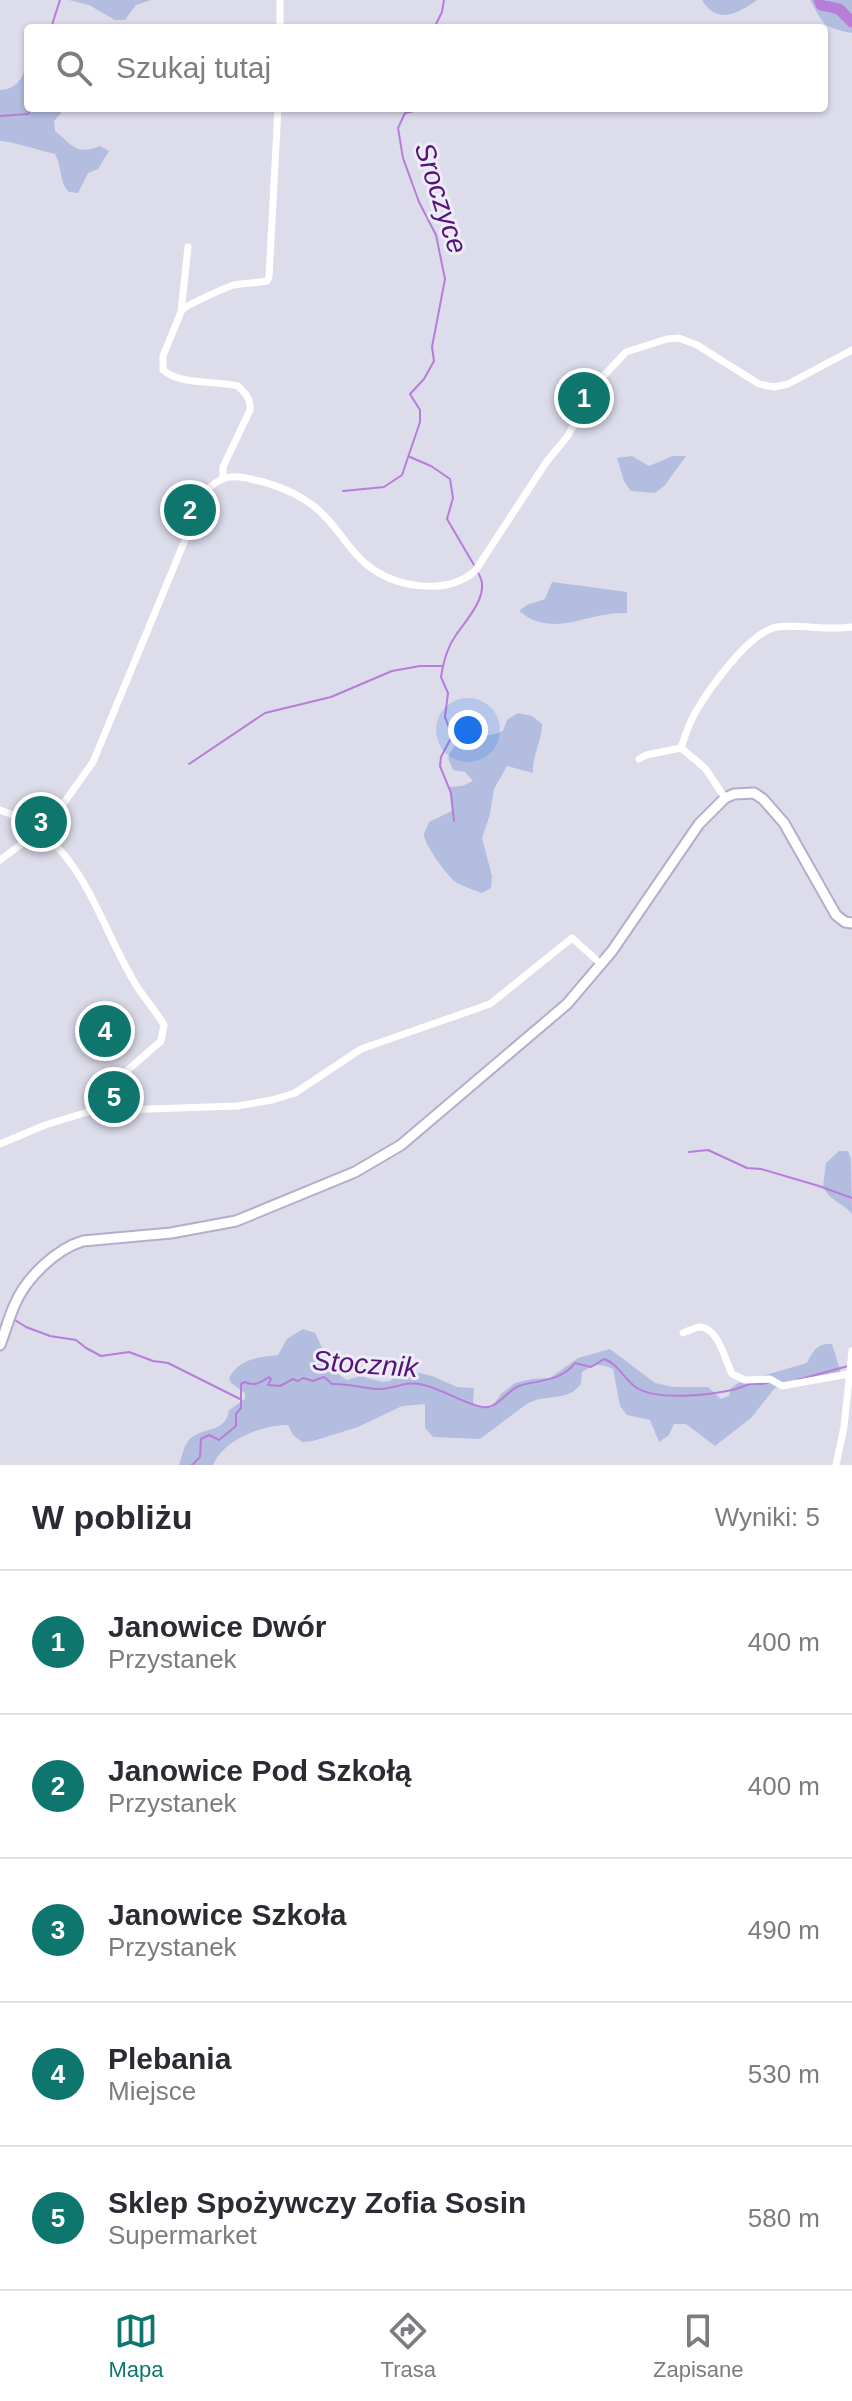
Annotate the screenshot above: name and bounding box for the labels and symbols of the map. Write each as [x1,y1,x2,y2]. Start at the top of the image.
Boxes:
water label: Sroczyce [408,138,474,258]
pin: 1 [558,368,610,428]
pin: 2 [164,480,216,540]
your location [448,710,488,750]
pin: 3 [15,792,67,852]
pin: 4 [79,1001,131,1061]
pin: 5 [88,1067,140,1127]
water label: Stocznik [311,1345,421,1383]

